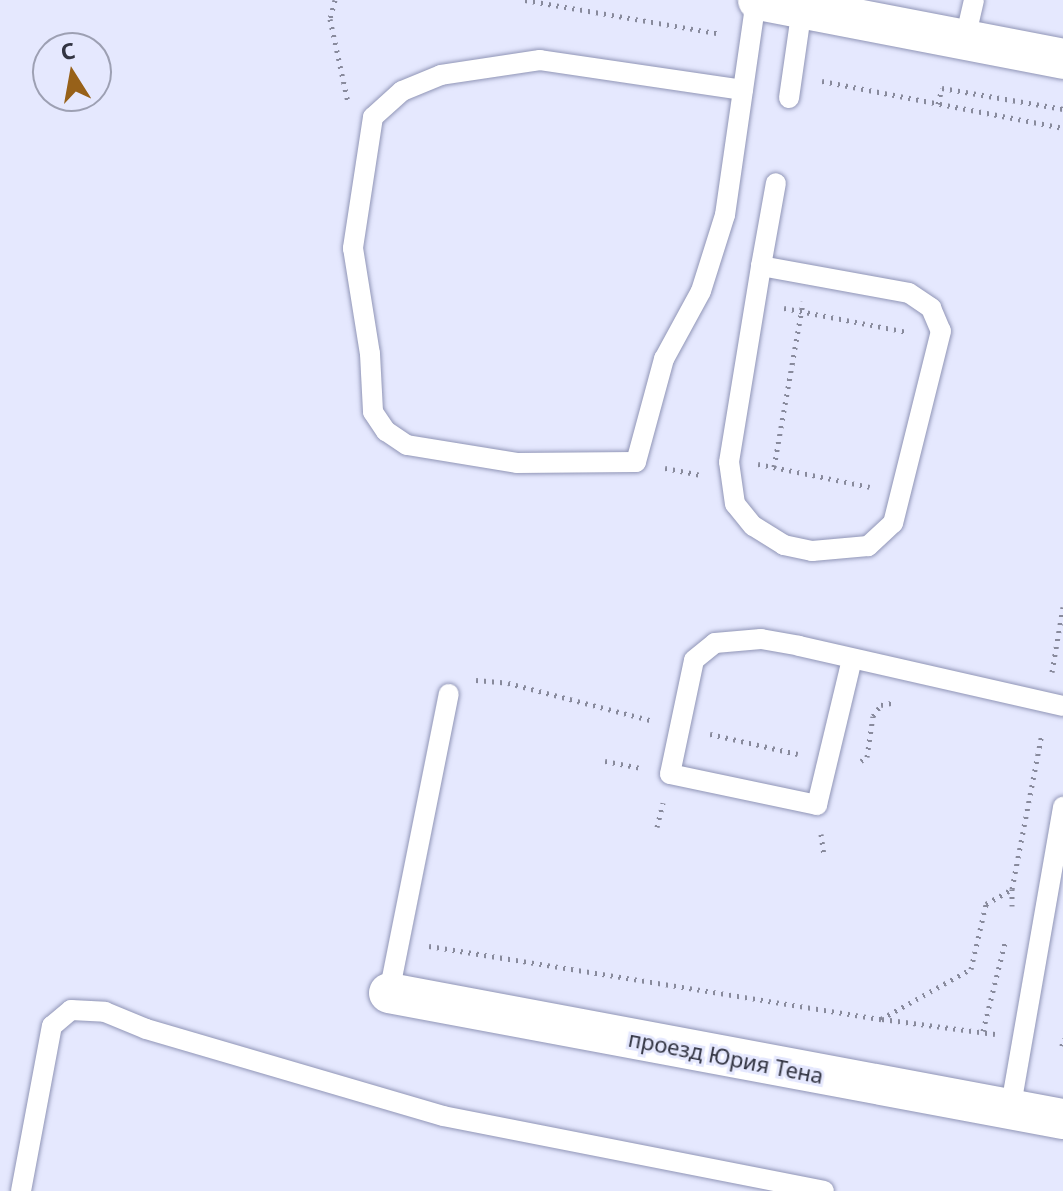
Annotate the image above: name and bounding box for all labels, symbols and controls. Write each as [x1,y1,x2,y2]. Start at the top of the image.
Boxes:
north arrow [32,32,112,112]
text: С [58,34,78,66]
street label: проезд Юрия Тена [626,1025,826,1089]

